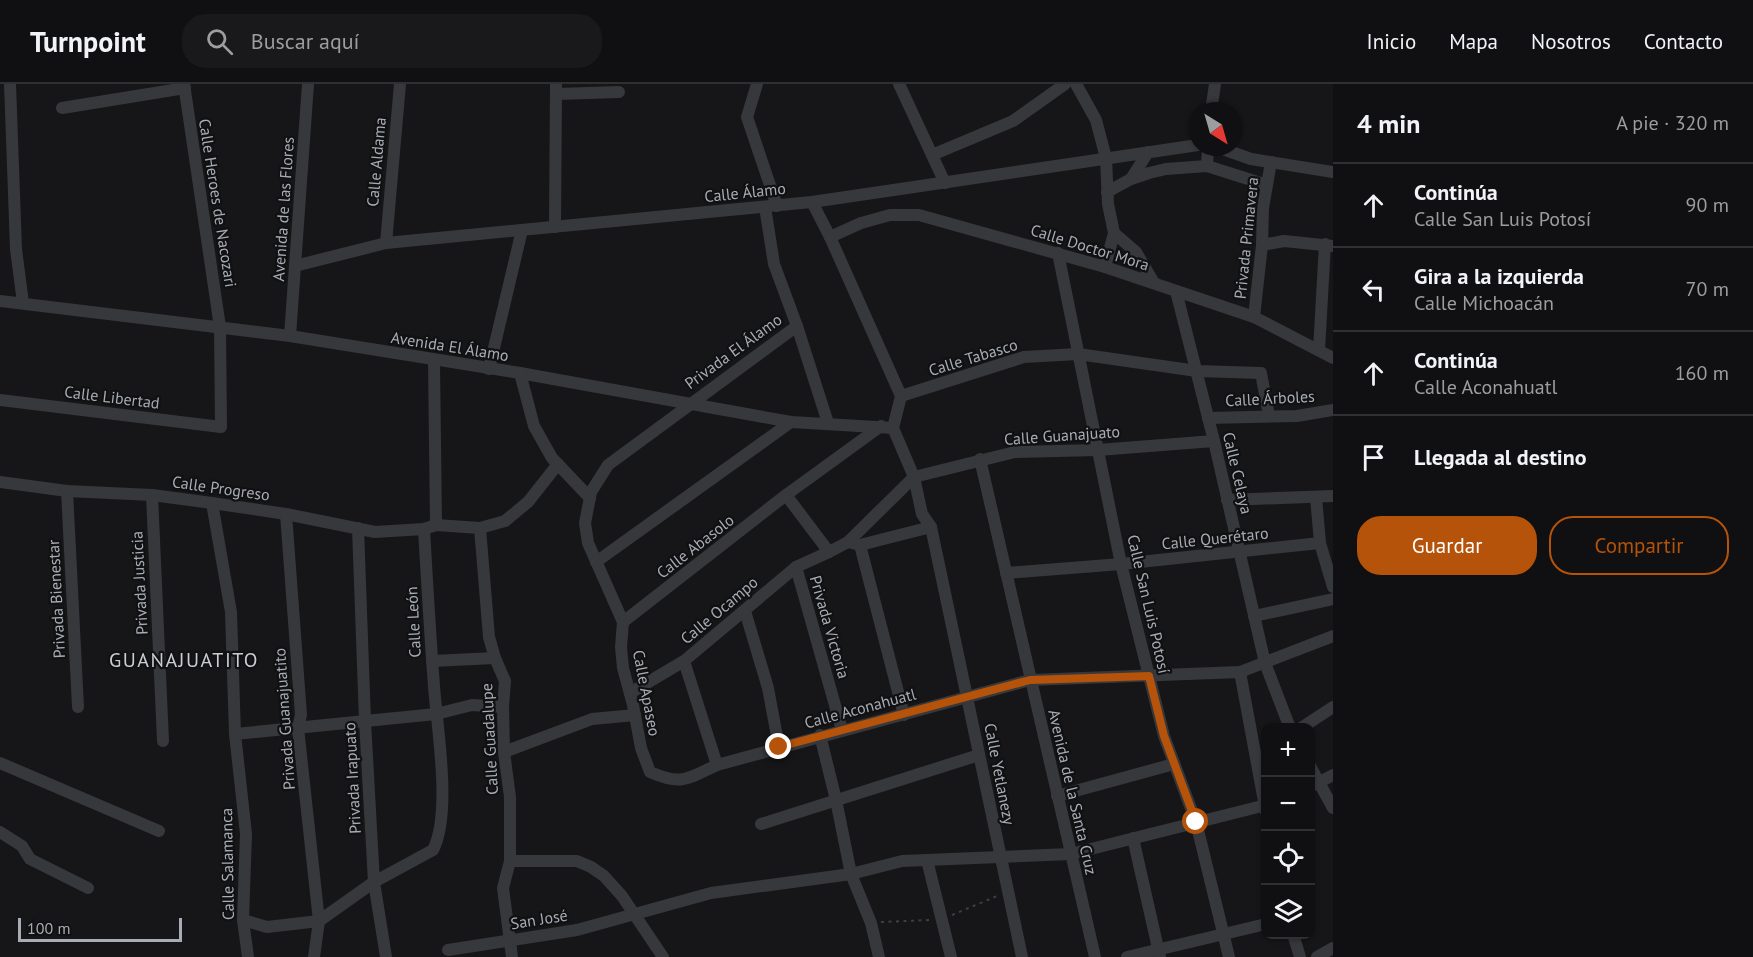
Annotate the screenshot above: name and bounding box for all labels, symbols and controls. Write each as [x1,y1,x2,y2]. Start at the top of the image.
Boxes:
search box [182,14,602,68]
text: Turnpoint [30,23,146,60]
icon: search [203,25,236,58]
text: Buscar aquí [251,27,359,55]
text: Inicio [1367,28,1416,55]
text: Mapa [1449,28,1498,55]
text: Nosotros [1531,28,1611,55]
text: Contacto [1644,28,1723,55]
north arrow [1189,102,1243,156]
text: 4 min [1357,107,1420,140]
text: A pie · 320 m [1616,110,1729,136]
street label: Calle Heroes de Nacozari [195,117,241,289]
street label: Calle Aldama [362,117,390,207]
street label: Avenida de las Flores [268,136,298,282]
street label: Privada Primavera [1230,176,1262,300]
street label: Calle Álamo [703,178,787,206]
text: Continúa [1414,178,1498,206]
icon: ahead [1357,189,1390,222]
text: 90 m [1686,192,1729,218]
text: Calle San Luis Potosí [1414,206,1591,232]
street label: Calle Doctor Mora [1028,219,1152,275]
text: Gira a la izquierda [1414,262,1584,290]
icon: left [1357,273,1390,306]
text: 70 m [1686,276,1729,302]
text: Calle Michoacán [1414,290,1554,316]
street label: Privada El Álamo [681,309,785,393]
street label: Avenida El Álamo [390,327,510,365]
street label: Calle Tabasco [926,334,1020,380]
text: Continúa [1414,346,1498,374]
icon: ahead [1357,357,1390,390]
text: 160 m [1675,360,1729,386]
text: Calle Aconahuatl [1414,374,1557,400]
street label: Calle Libertad [63,381,161,413]
street label: Calle Árboles [1225,386,1316,410]
street label: Calle Guanajuato [1003,421,1121,449]
street label: Calle Celaya [1219,430,1257,516]
icon: arrive [1357,441,1390,474]
text: Llegada al destino [1414,443,1587,471]
street label: Calle Progreso [171,471,271,505]
street label: Calle Abasolo [652,510,738,582]
button: Guardar [1357,516,1537,575]
button: Compartir [1549,516,1729,575]
street label: Calle Querétaro [1161,522,1269,554]
street label: Privada Justicia [126,531,152,635]
street label: Calle San Luis Potosí [1123,533,1175,675]
street label: Privada Bienestar [43,539,69,659]
street label: Calle Ocampo [676,572,762,648]
street label: Privada Victoria [806,573,854,681]
street label: Calle León [401,586,425,658]
district label: GUANAJUATITO [109,647,259,673]
street label: Privada Guanajuatito [269,647,299,791]
street label: Calle Apaseo [629,648,665,738]
street label: Calle Guadalupe [476,683,502,795]
street label: Calle Aconahuatl [802,683,918,733]
street label: Avenida de la Santa Cruz [1044,707,1102,877]
street label: Privada Irapuato [339,722,365,834]
street label: Calle Yetlanezy [980,722,1020,827]
map controls [1261,723,1315,939]
button: + [1261,723,1315,777]
route end [765,733,791,759]
button: − [1261,777,1315,831]
street label: Calle Salamanca [216,808,238,920]
route start [1182,808,1208,834]
button: locate [1261,831,1315,885]
button: layers [1261,885,1315,939]
street label: San José [509,905,569,933]
scale bar [18,915,182,942]
text: 100 m [27,918,70,938]

